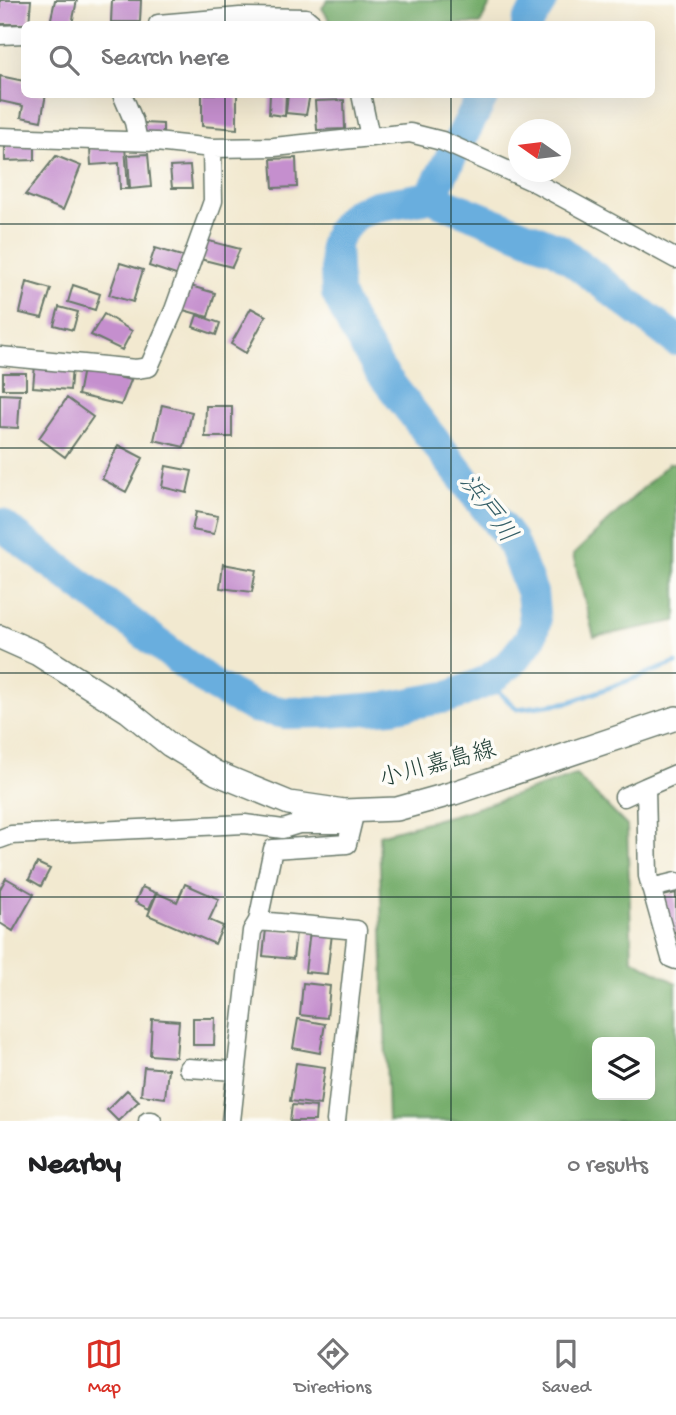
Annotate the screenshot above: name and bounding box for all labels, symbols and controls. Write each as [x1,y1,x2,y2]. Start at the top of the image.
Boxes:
search box [21,21,655,98]
icon: search [45,41,83,79]
text: Search here [101,44,229,75]
north arrow [508,119,571,182]
water label: 浜戸川 [451,469,522,551]
street label: 小川嘉島線 [376,735,500,796]
map controls [592,1037,655,1100]
button: layers [592,1037,655,1100]
text: Nearby [28,1149,121,1184]
text: 0 results [567,1153,648,1180]
tab: Map [85,1335,123,1400]
tab: Directions [294,1335,371,1400]
tab: Saved [542,1335,591,1400]

